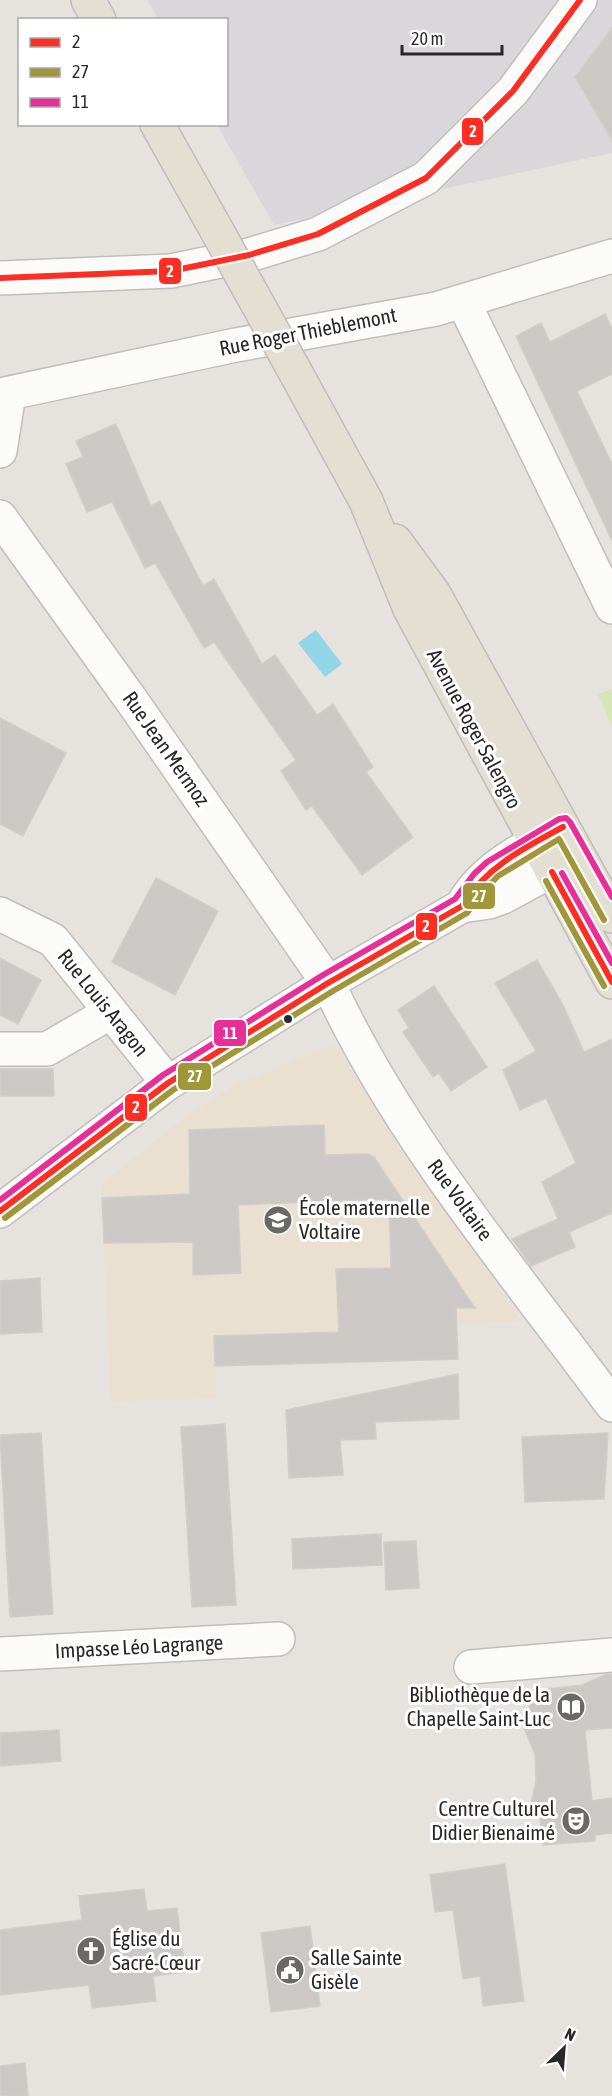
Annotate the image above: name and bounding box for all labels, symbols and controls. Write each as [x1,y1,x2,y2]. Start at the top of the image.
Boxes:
legend [18,18,228,126]
scale bar [402,18,502,56]
text: 20 m [411,28,443,49]
text: 2 [72,31,80,52]
text: 27 [72,61,89,82]
text: 11 [72,91,89,112]
line badge: 2 [461,117,484,146]
text: 2 [469,122,477,140]
line badge: 2 [158,257,182,285]
text: 2 [166,262,174,280]
street label: Rue Roger Thieblemont [217,302,398,360]
street label: Avenue Roger Salengro [423,645,527,812]
street label: Rue Jean Mermoz [118,687,215,811]
line badge: 27 [462,882,496,910]
text: 27 [471,887,487,905]
line badge: 2 [415,912,438,941]
text: 2 [422,917,430,935]
street label: Rue Louis Aragon [53,944,154,1061]
unlabelled marker [282,1013,294,1025]
line badge: 11 [213,1019,247,1047]
text: 11 [222,1024,238,1042]
line badge: 27 [177,1062,212,1091]
text: 27 [187,1067,203,1085]
line badge: 2 [124,1093,148,1122]
text: 2 [132,1098,140,1116]
street label: Rue Voltaire [423,1154,498,1245]
place label: École maternelle Voltaire [299,1195,430,1243]
school or university icon: École maternelle Voltaire [262,1204,294,1236]
street label: Impasse Léo Lagrange [54,1630,224,1662]
place label: Bibliothèque de la Chapelle Saint-Luc [407,1682,550,1730]
library icon: Bibliothèque de la Chapelle Saint-Luc [555,1691,587,1723]
place label: Centre Culturel Didier Bienaimé [431,1796,555,1844]
theatre icon: Centre Culturel Didier Bienaimé [560,1805,592,1837]
place label: Église du Sacré-Cœur [112,1926,201,1974]
church icon: Église du Sacré-Cœur [75,1935,107,1967]
place label: Salle Sainte Gisèle [311,1945,402,1993]
public building icon: Salle Sainte Gisèle [274,1954,306,1986]
north arrow [534,2018,594,2078]
text: N [562,2024,578,2045]

